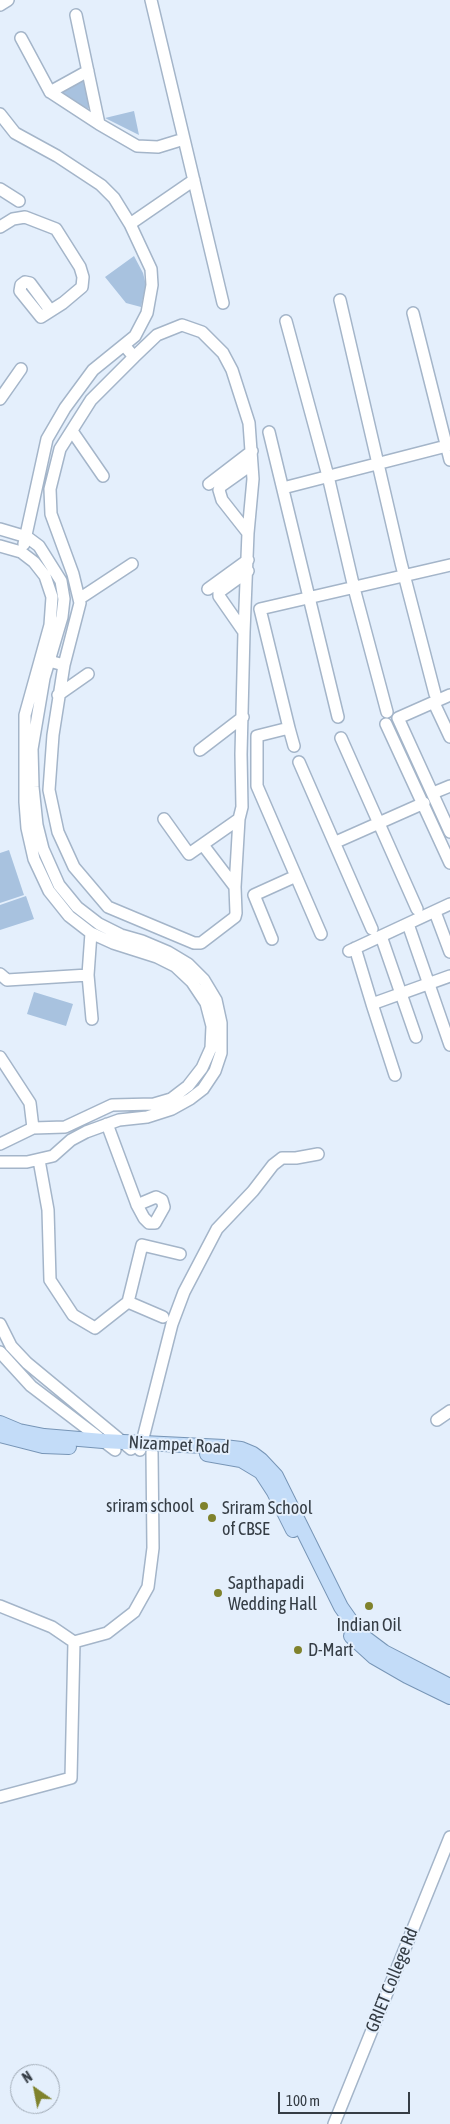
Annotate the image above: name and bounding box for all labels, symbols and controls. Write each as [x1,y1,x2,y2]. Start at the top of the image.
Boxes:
street label: Nizampet Road [128,1432,230,1458]
place label: sriram school [106,1495,194,1517]
place label: Sriram School of CBSE [222,1497,312,1540]
marker: sriram school [198,1500,210,1512]
marker: Sriram School of CBSE [206,1512,218,1524]
place label: Sapthapadi Wedding Hall [228,1572,317,1615]
marker: Sapthapadi Wedding Hall [212,1587,224,1599]
marker: Indian Oil [363,1600,375,1612]
place label: Indian Oil [337,1614,401,1636]
place label: D-Mart [308,1639,353,1661]
marker: D-Mart [292,1644,304,1656]
street label: GRIET College Rd [361,1925,423,2035]
north arrow [10,2064,60,2114]
text: N [20,2068,35,2086]
scale bar [280,2082,412,2114]
text: 100 m [286,2092,320,2109]

